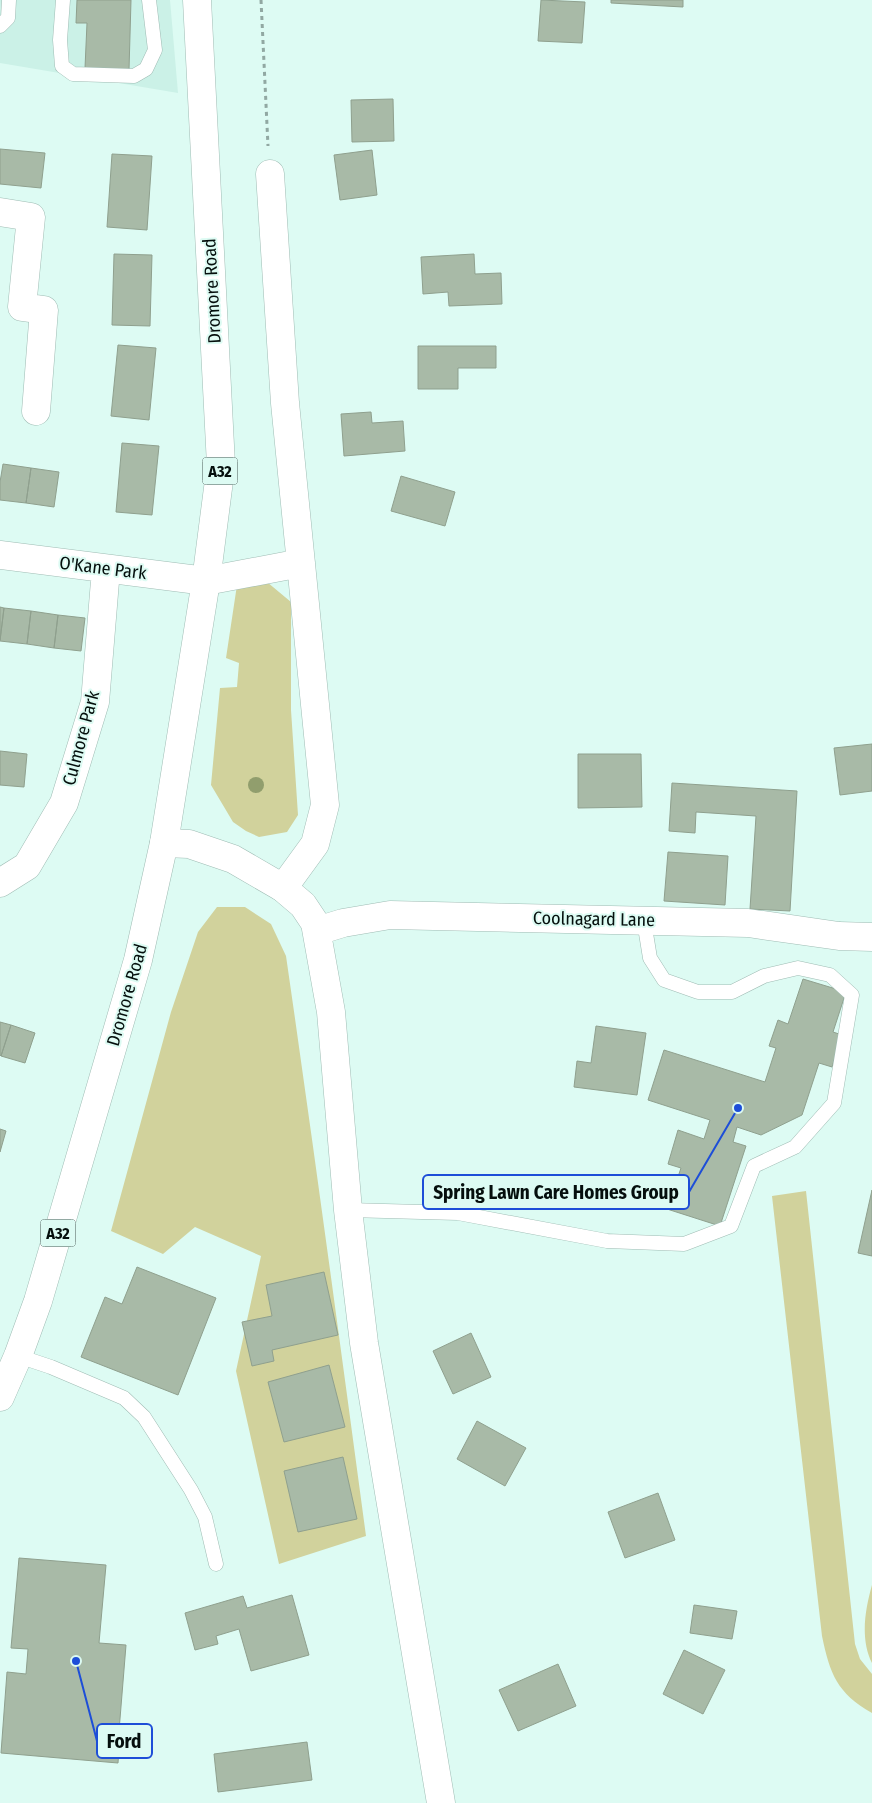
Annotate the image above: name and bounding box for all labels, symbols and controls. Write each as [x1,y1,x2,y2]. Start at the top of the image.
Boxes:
street label: Dromore Road [198,238,226,344]
road number: A32 [202,458,238,484]
street label: O'Kane Park [58,552,148,584]
street label: Culmore Park [58,688,104,788]
street label: Coolnagard Lane [533,907,655,931]
street label: Dromore Road [102,941,152,1049]
callout: Spring Lawn Care Homes Group [423,1175,689,1209]
text: Spring Lawn Care Homes Group [433,1181,679,1204]
road number: A32 [40,1220,76,1246]
callout: Ford [97,1724,152,1758]
text: Ford [107,1730,141,1753]

